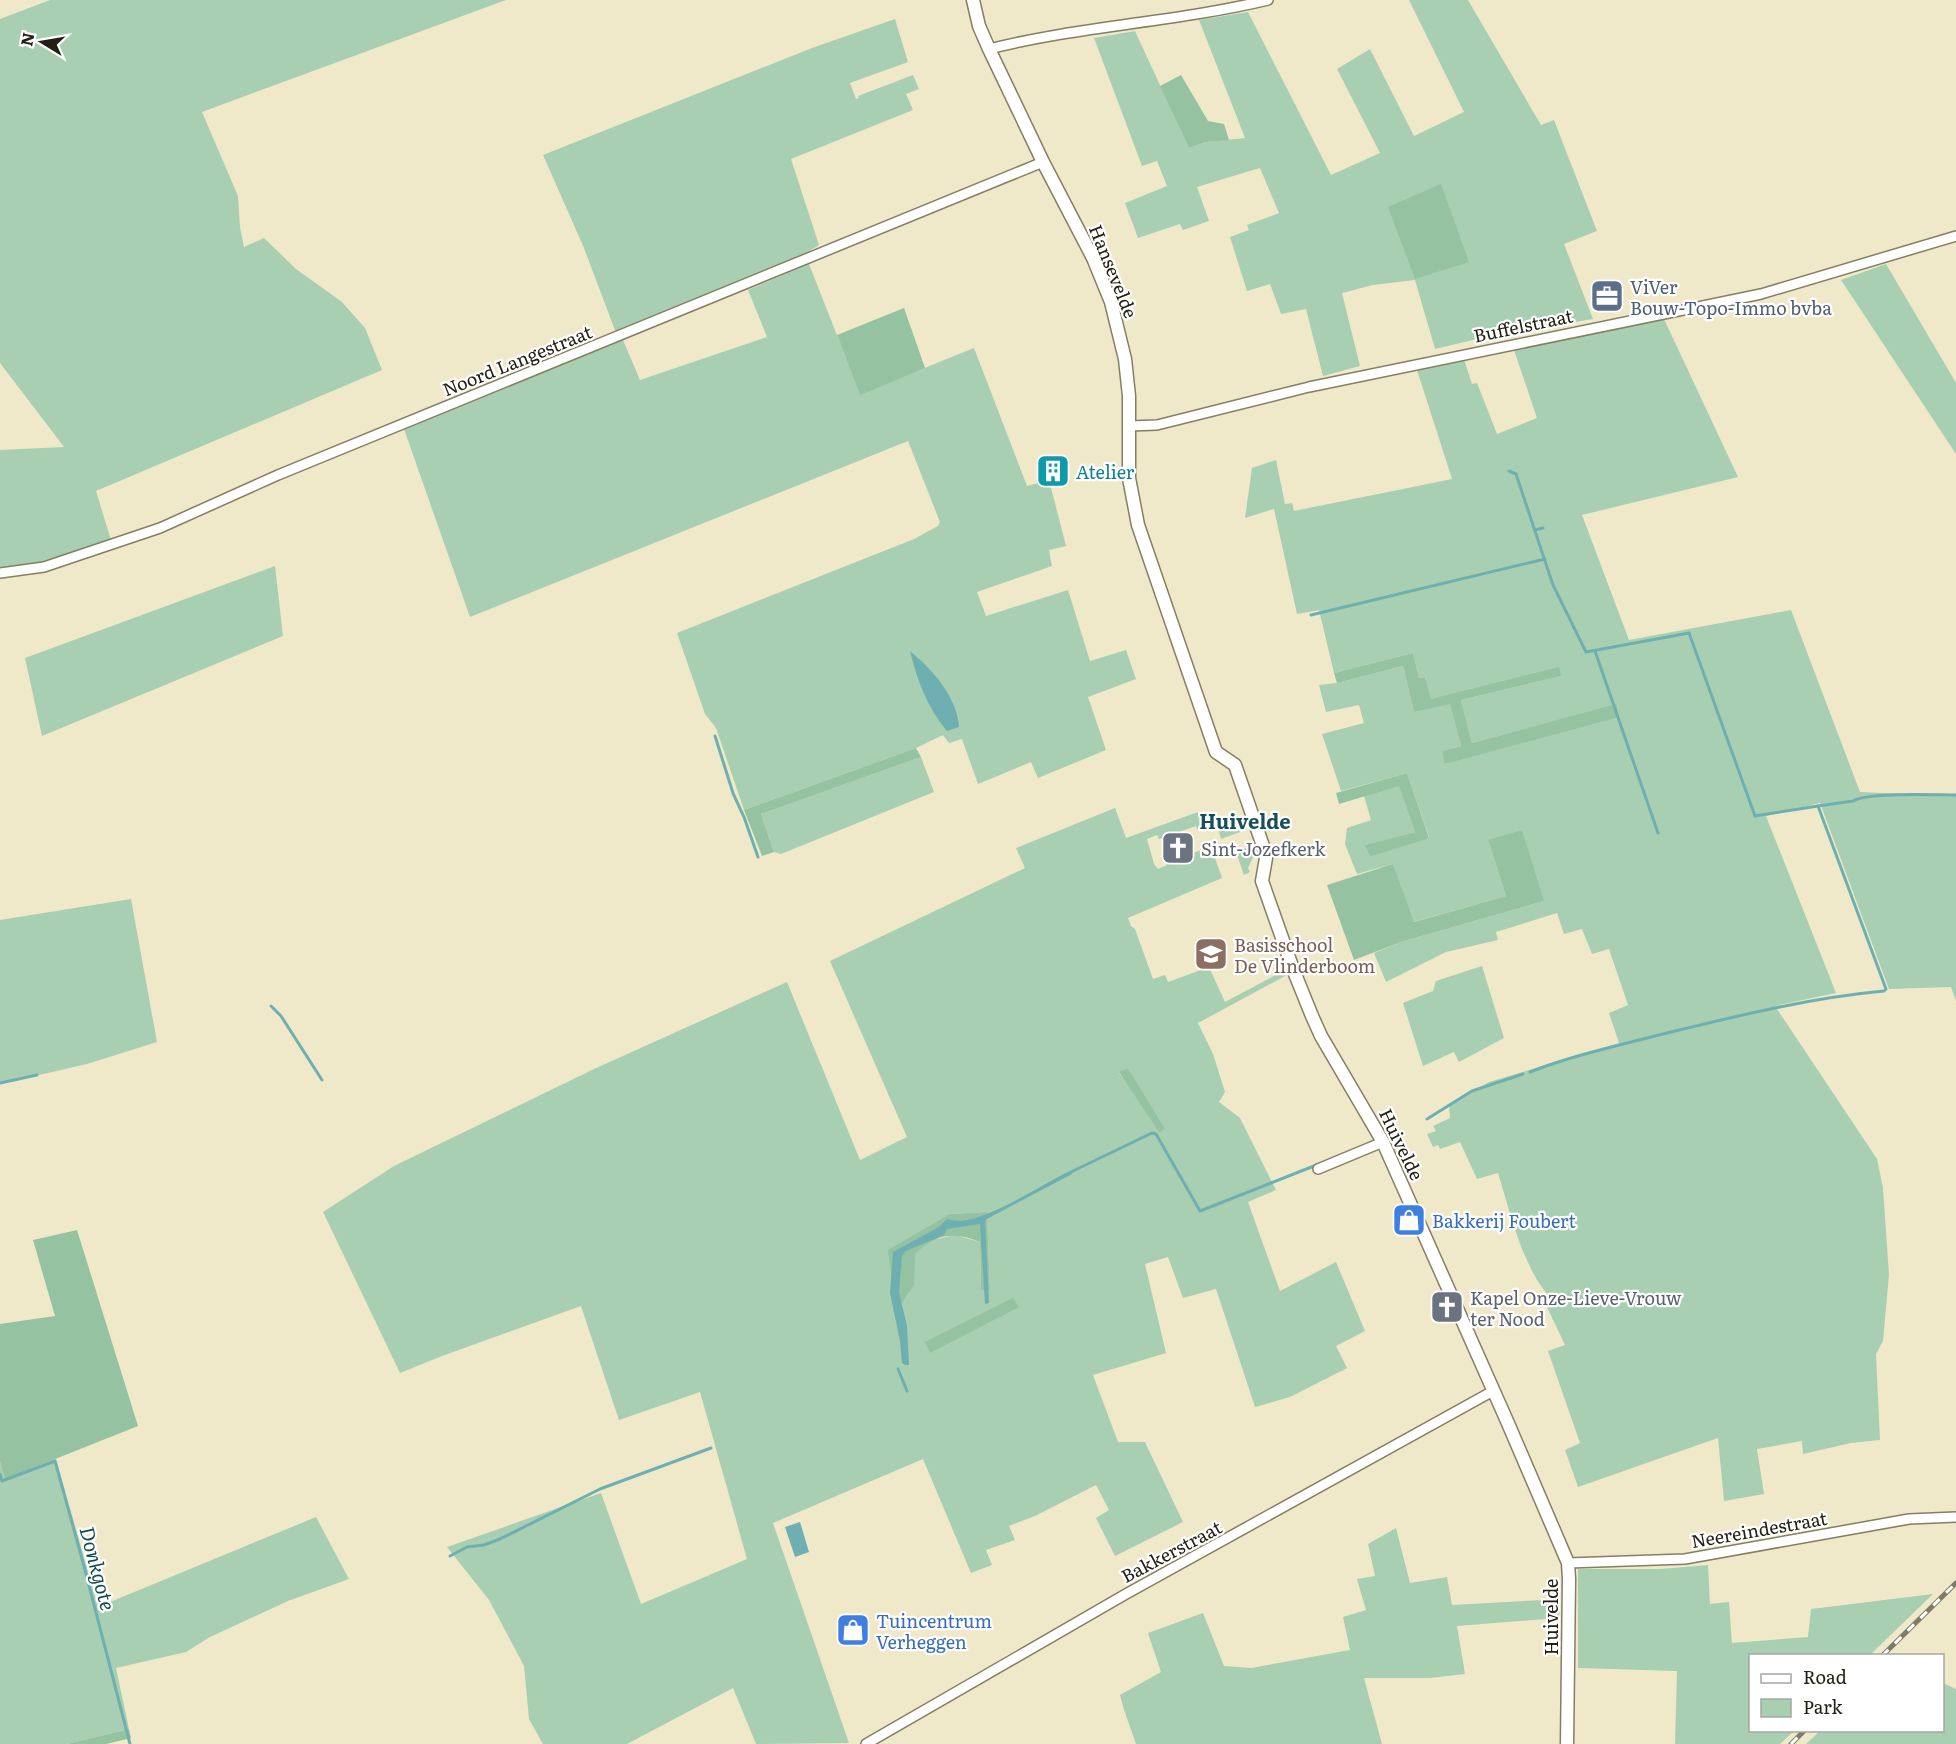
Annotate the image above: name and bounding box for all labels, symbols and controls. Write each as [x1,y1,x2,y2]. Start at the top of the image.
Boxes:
north arrow [12,12,72,72]
text: N [13,30,39,48]
street label: Hansevelde [1083,220,1145,322]
place label: ViVer Bouw-Topo-Immo bvba [1630,273,1832,321]
office icon: ViVer Bouw-Topo-Immo bvba [1589,278,1625,314]
street label: Buffelstraat [1471,301,1576,349]
street label: Noord Langestraat [438,317,597,402]
building icon: Atelier [1035,453,1071,489]
place label: Atelier [1076,458,1135,485]
district label: Huivelde [1199,805,1291,835]
church icon: Sint-Jozefkerk [1160,830,1196,866]
place label: Sint-Jozefkerk [1201,835,1326,862]
place label: Basisschool De Vlinderboom [1234,931,1375,979]
school or university icon: Basisschool De Vlinderboom [1193,936,1229,972]
street label: Huivelde [1373,1104,1431,1184]
shop icon: Bakkerij Foubert [1391,1202,1427,1238]
place label: Bakkerij Foubert [1432,1207,1577,1234]
place label: Kapel Onze-Lieve-Vrouw ter Nood [1470,1284,1682,1332]
church icon: Kapel Onze-Lieve-Vrouw ter Nood [1429,1289,1465,1325]
street label: Neereindestraat [1689,1504,1830,1554]
street label: Bakkerstraat [1116,1513,1227,1589]
water label: Donkgote [73,1522,125,1614]
street label: Huivelde [1537,1579,1564,1655]
place label: Tuincentrum Verheggen [876,1607,992,1655]
shop icon: Tuincentrum Verheggen [835,1612,871,1648]
legend [1749,1654,1944,1732]
text: Road [1803,1663,1847,1690]
text: Park [1803,1693,1844,1720]

